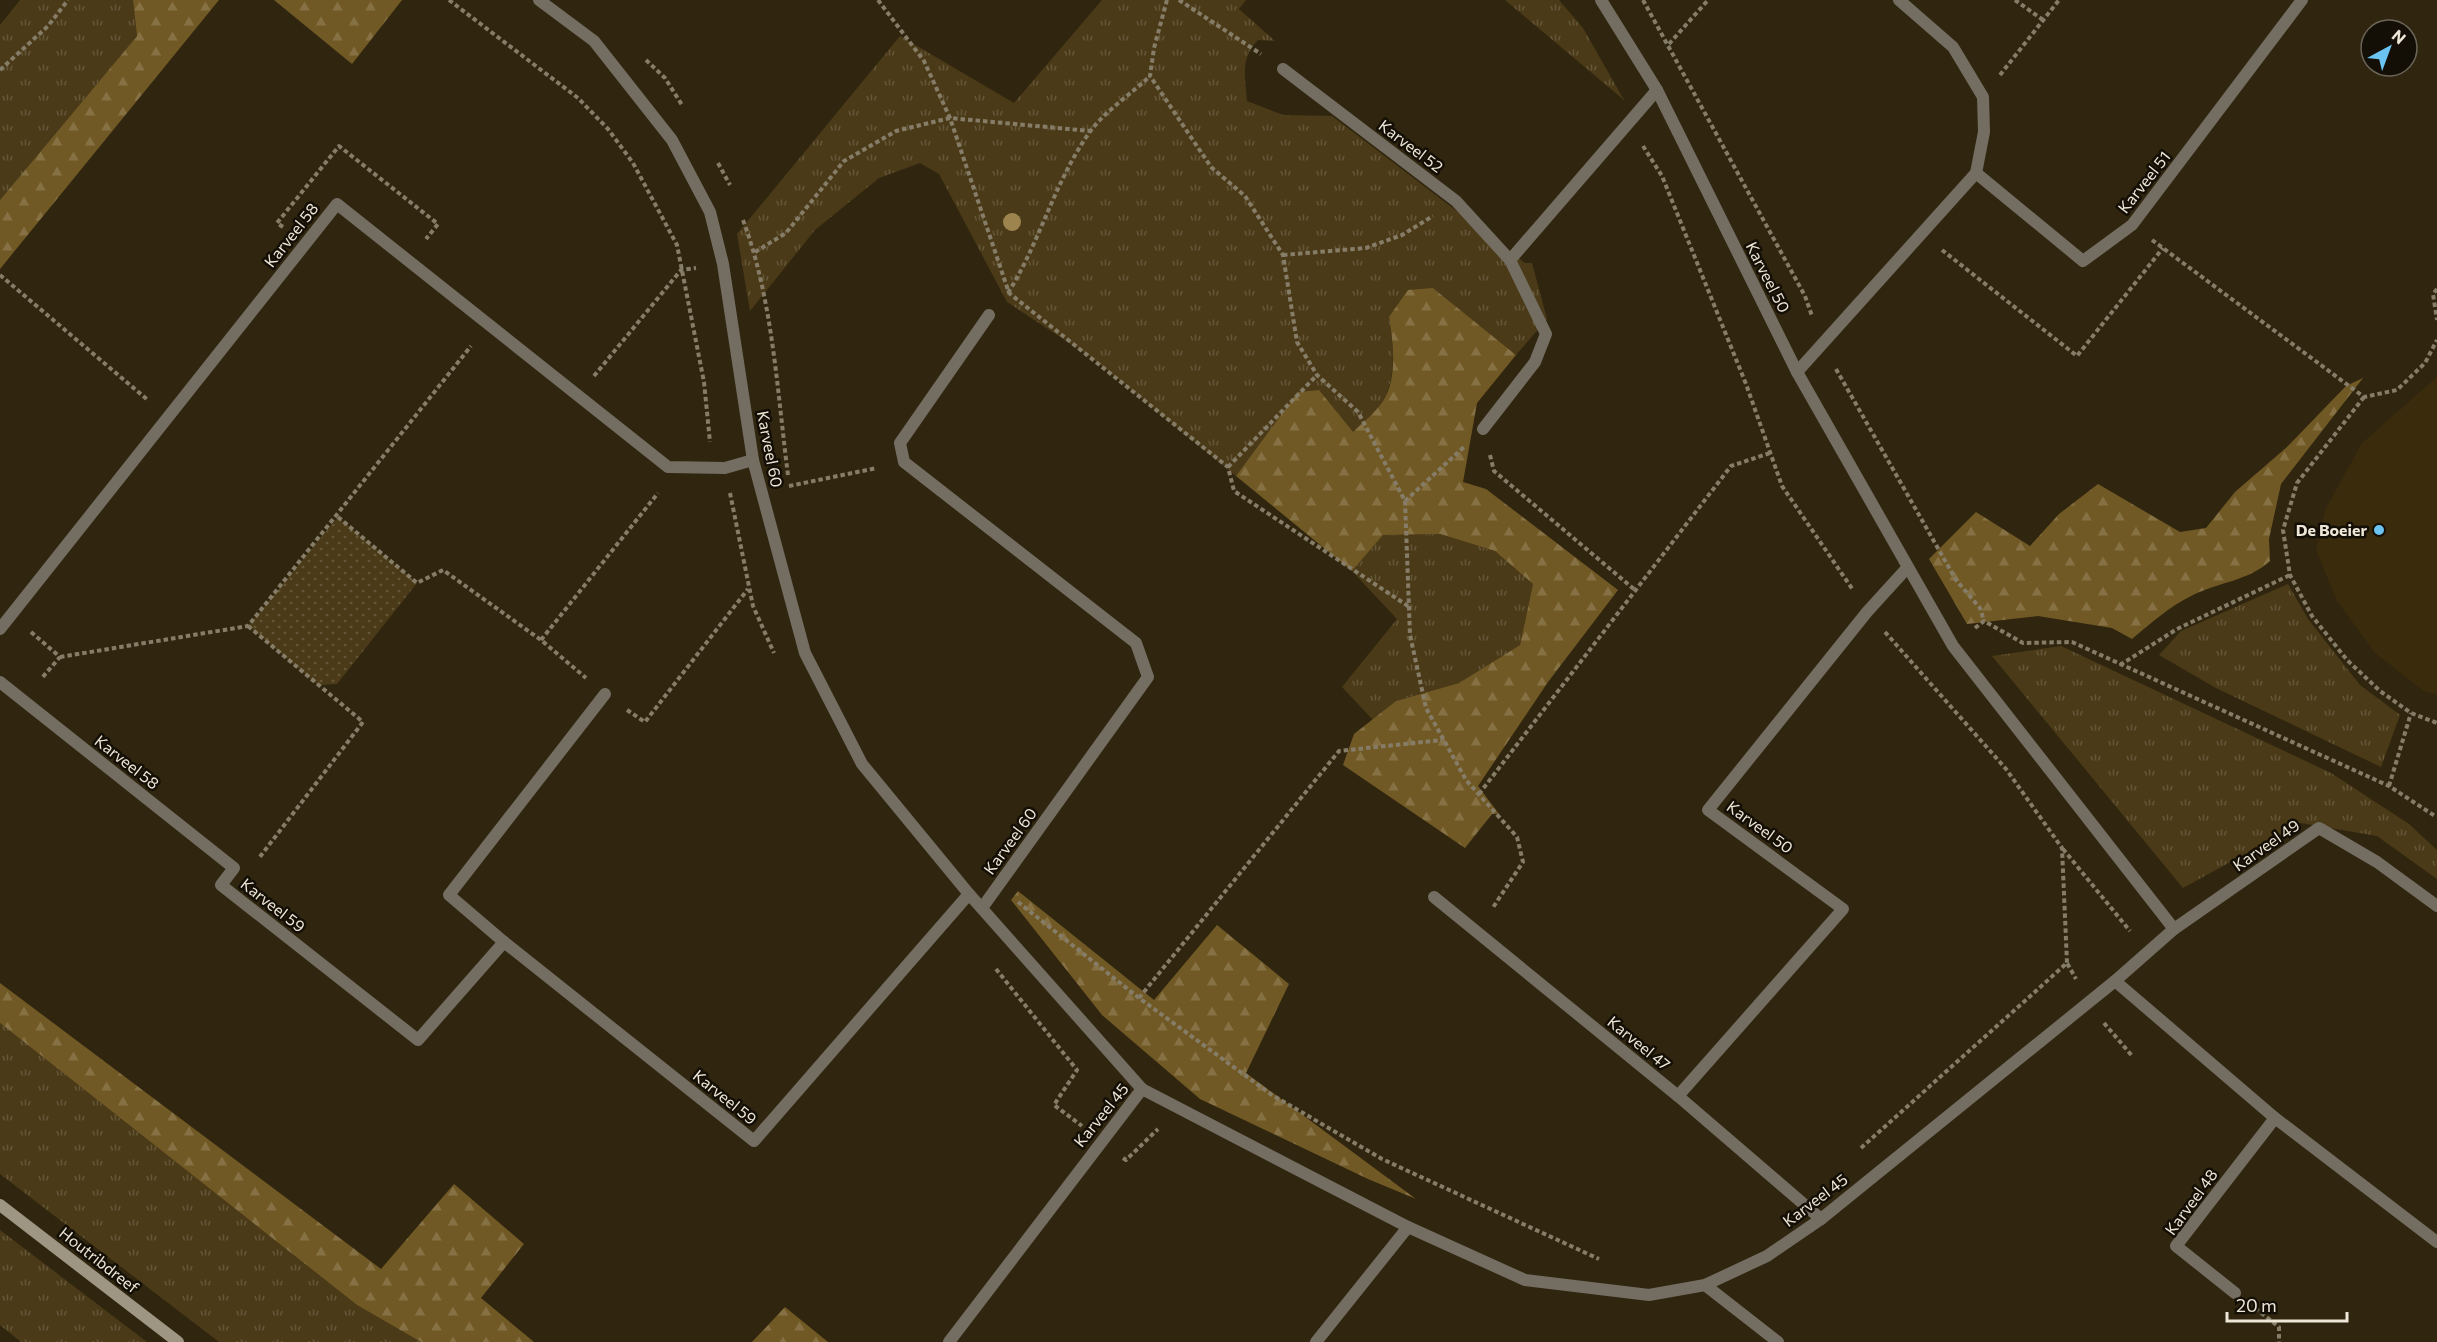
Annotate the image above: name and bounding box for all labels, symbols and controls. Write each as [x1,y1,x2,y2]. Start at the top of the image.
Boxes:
north arrow [2359,18,2419,78]
text: N [2388,25,2410,47]
street label: Karveel 52 [1375,115,1447,176]
street label: Karveel 51 [2114,147,2174,216]
street label: Karveel 58 [260,199,322,271]
street label: Karveel 50 [1742,238,1794,315]
street label: Karveel 60 [754,409,787,489]
place label: De Boeier [2296,520,2367,539]
marker: De Boeier [2372,523,2386,537]
street label: Karveel 58 [91,731,163,793]
street label: Karveel 50 [1724,796,1797,857]
street label: Karveel 60 [979,804,1040,878]
street label: Karveel 49 [2229,815,2303,874]
street label: Karveel 59 [237,874,309,936]
street label: Karveel 47 [1604,1012,1674,1074]
street label: Karveel 59 [690,1065,761,1128]
street label: Karveel 45 [1069,1079,1132,1150]
street label: Karveel 48 [2160,1165,2221,1238]
street label: Karveel 45 [1779,1169,1851,1230]
street label: Houtribdreef [56,1223,143,1297]
scale bar [2227,1285,2347,1323]
text: 20 m [2236,1294,2277,1316]

